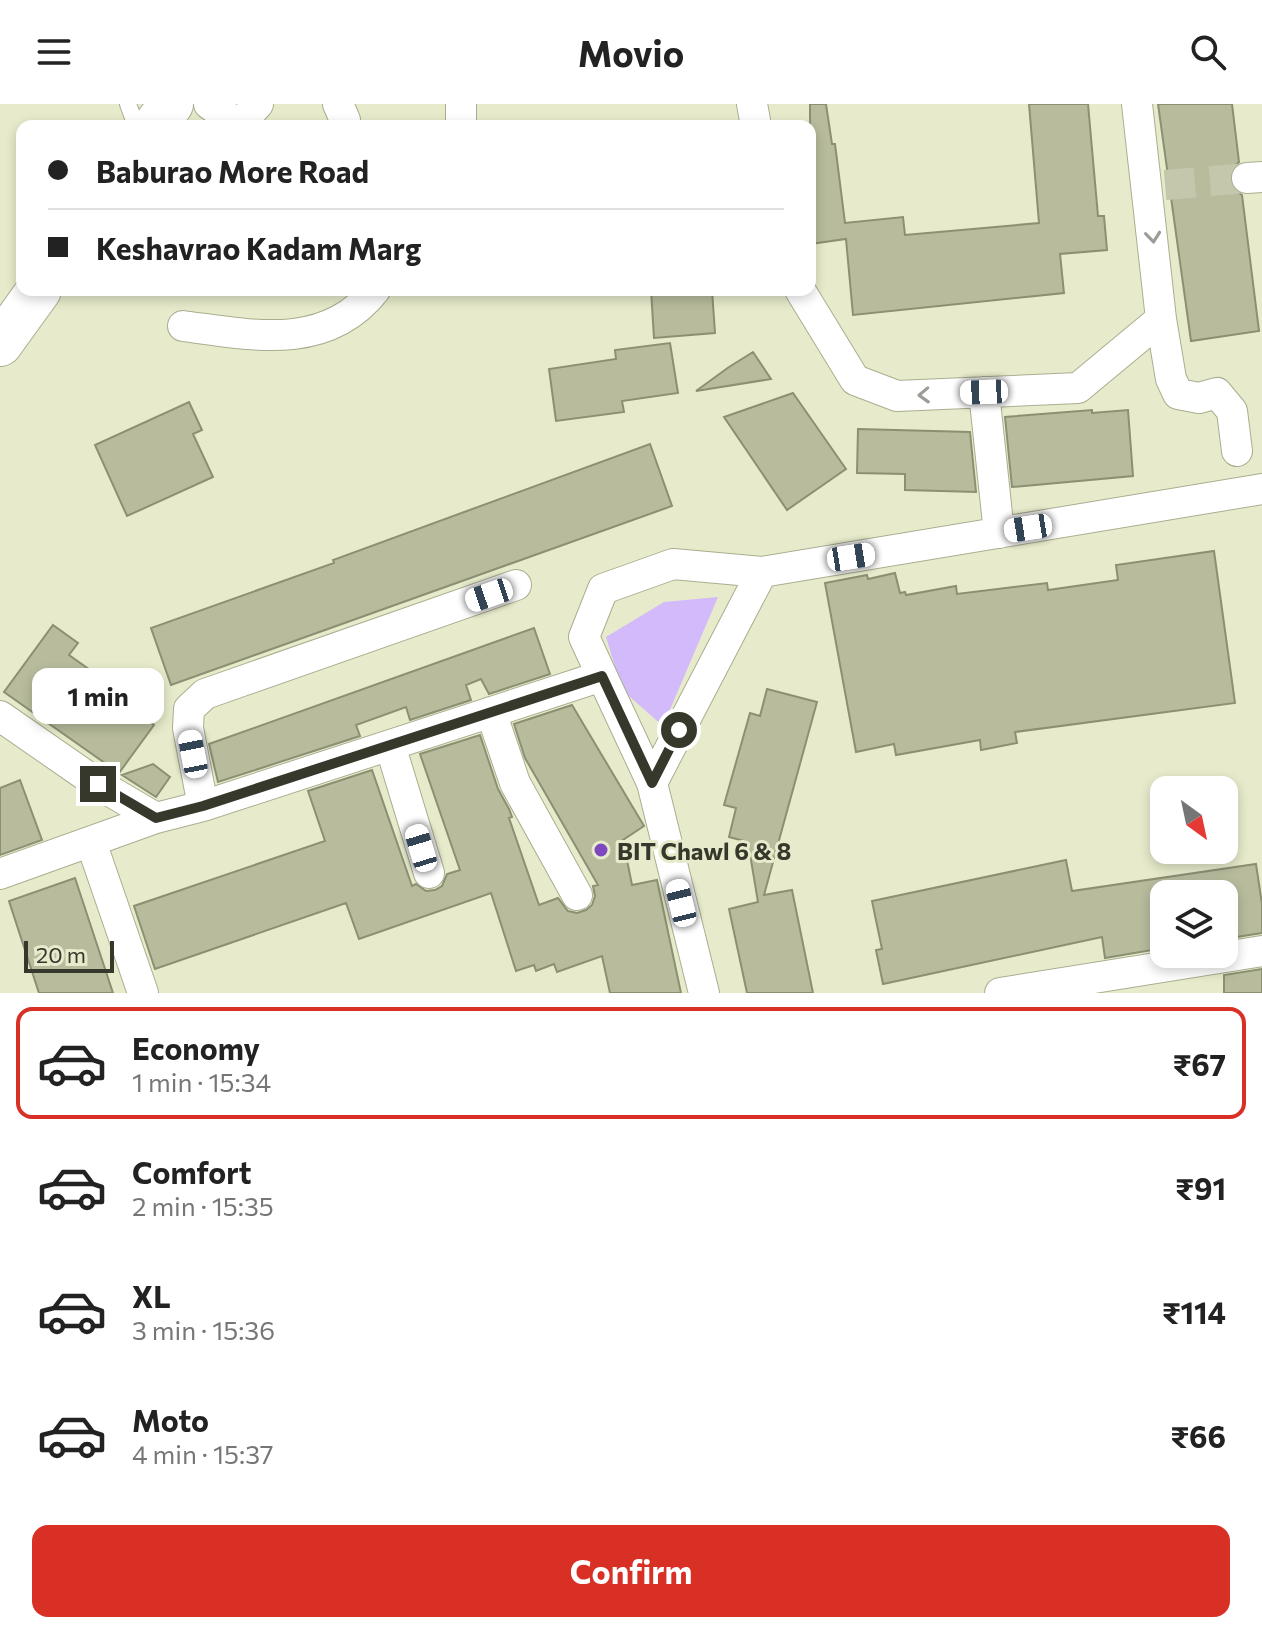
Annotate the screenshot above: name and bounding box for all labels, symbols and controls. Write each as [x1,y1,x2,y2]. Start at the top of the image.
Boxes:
icon: menu [32,30,76,74]
text: Movio [578,30,684,74]
icon: search [1186,30,1230,74]
text: Baburao More Road [96,152,369,189]
text: Keshavrao Kadam Marg [96,229,421,266]
one-way arrow [1144,231,1161,244]
car [960,379,1008,405]
one-way arrow [917,386,930,403]
car [1002,512,1054,544]
car [825,541,877,573]
car [462,576,516,614]
callout: 1 min [32,668,164,724]
text: 1 min [67,680,129,711]
route start [661,712,697,748]
car [177,728,209,780]
route end [80,766,116,802]
north arrow [1150,776,1238,864]
map controls [1150,776,1238,968]
car [403,822,439,874]
place label: BIT Chawl 6 & 8 [617,836,791,865]
marker: BIT Chawl 6 & 8 [592,841,610,859]
car [664,877,698,929]
button: layers [1150,880,1238,968]
scale bar [24,937,114,973]
text: 20 m [36,941,86,968]
icon: car [36,1027,108,1099]
text: Economy [132,1029,260,1066]
text: ₹67 [1173,1045,1226,1082]
text: 1 min · 15:34 [132,1066,271,1097]
icon: car [36,1151,108,1223]
text: Comfort [132,1153,251,1190]
text: ₹91 [1175,1169,1226,1206]
text: 2 min · 15:35 [132,1190,274,1221]
icon: car [36,1275,108,1347]
text: XL [132,1277,171,1314]
text: ₹114 [1162,1293,1226,1330]
text: 3 min · 15:36 [132,1314,275,1345]
icon: car [36,1399,108,1471]
text: Moto [132,1401,209,1438]
text: ₹66 [1170,1417,1226,1454]
text: 4 min · 15:37 [132,1438,274,1469]
button: Confirm [32,1525,1230,1617]

